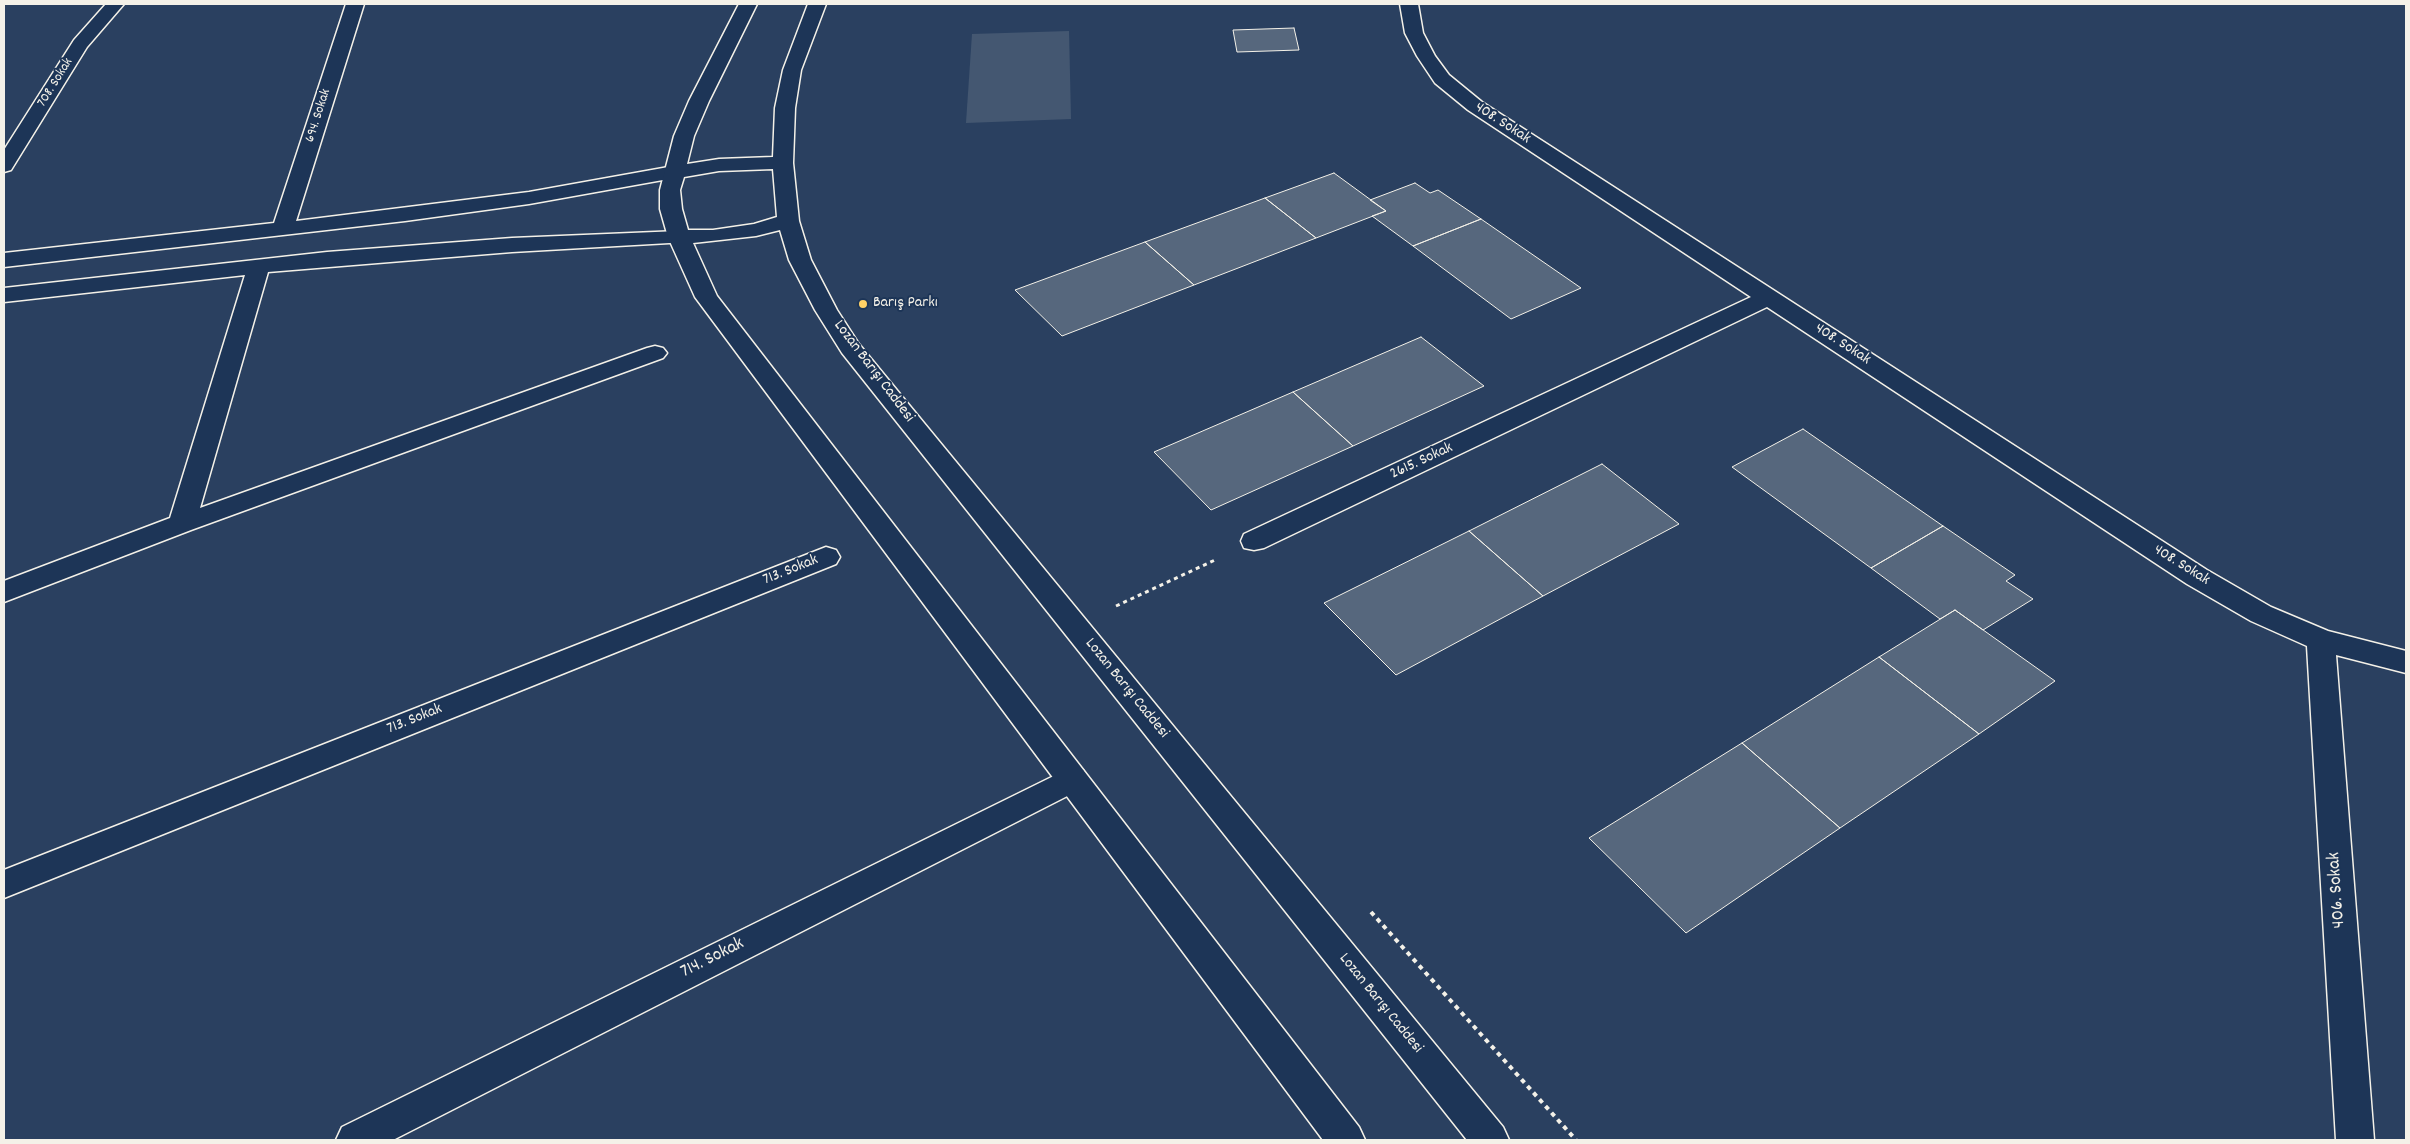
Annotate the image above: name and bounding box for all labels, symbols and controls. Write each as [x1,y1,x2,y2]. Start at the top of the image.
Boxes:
street label: 708. Sokak [34,55,78,111]
street label: 694. Sokak [303,87,335,145]
street label: 408. Sokak [1470,99,1534,149]
place label: Barış Parkı [873,294,938,314]
marker: Barış Parkı [857,298,869,310]
street label: Lozan Barışı Caddesi [828,317,918,427]
street label: 408. Sokak [1810,320,1874,370]
street label: 2615. Sokak [1388,439,1456,485]
street label: 408. Sokak [2149,541,2213,591]
street label: 713. Sokak [761,551,821,591]
street label: Lozan Barışı Caddesi [1080,635,1172,743]
street label: 713. Sokak [385,700,445,740]
street label: 406. Sokak [2324,851,2352,929]
street label: 714. Sokak [677,933,749,985]
street label: Lozan Barışı Caddesi [1334,950,1426,1058]

